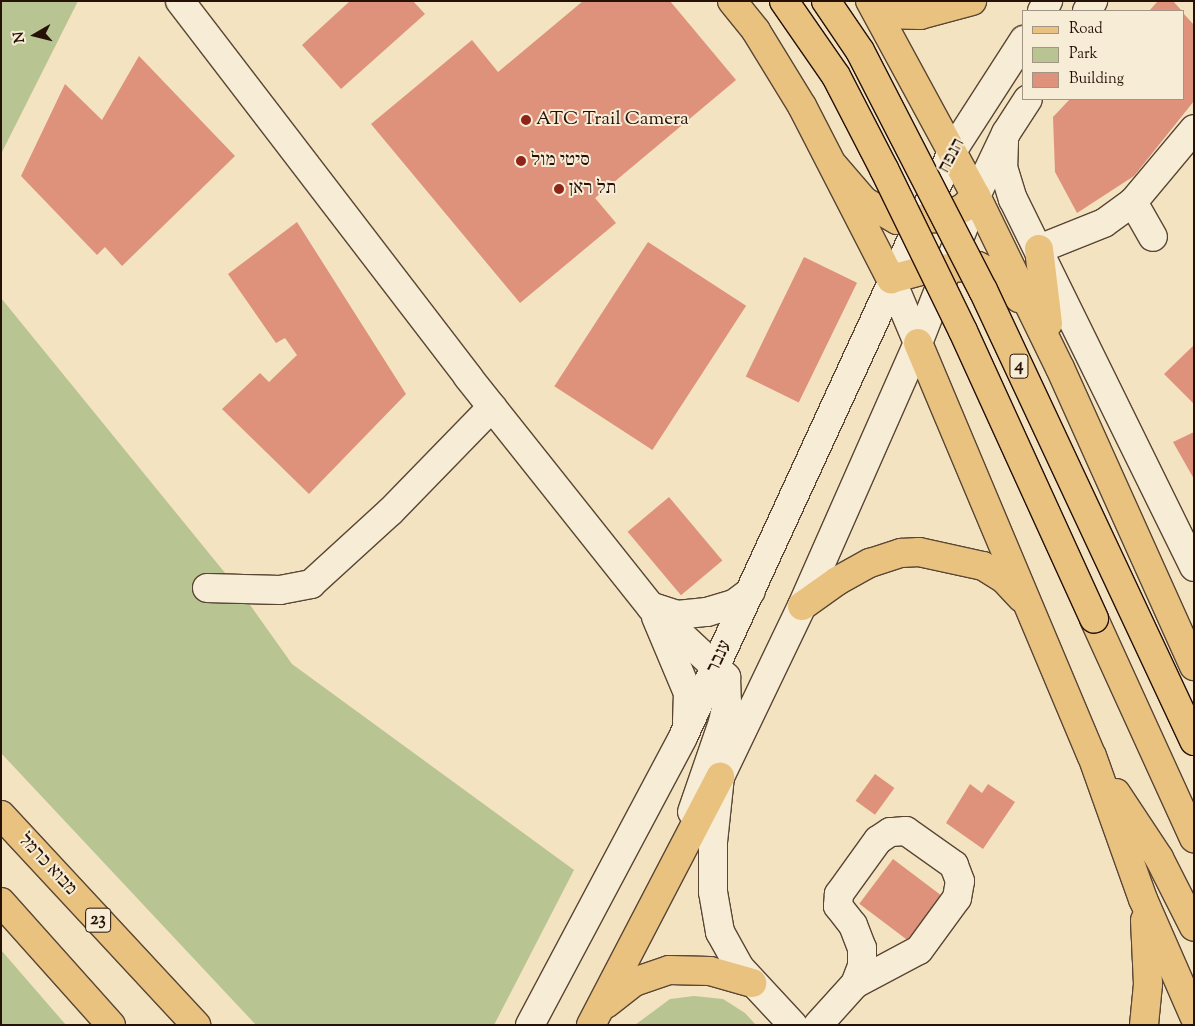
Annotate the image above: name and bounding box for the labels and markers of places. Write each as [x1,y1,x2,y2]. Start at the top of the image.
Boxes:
place label: ATC Trail Camera [536,109,689,131]
marker: ATC Trail Camera [520,114,532,126]
place label: סיטי מול [531,150,590,172]
marker: סיטי מול [515,155,527,167]
place label: תל ראן [569,178,617,200]
marker: תל ראן [553,183,565,195]

